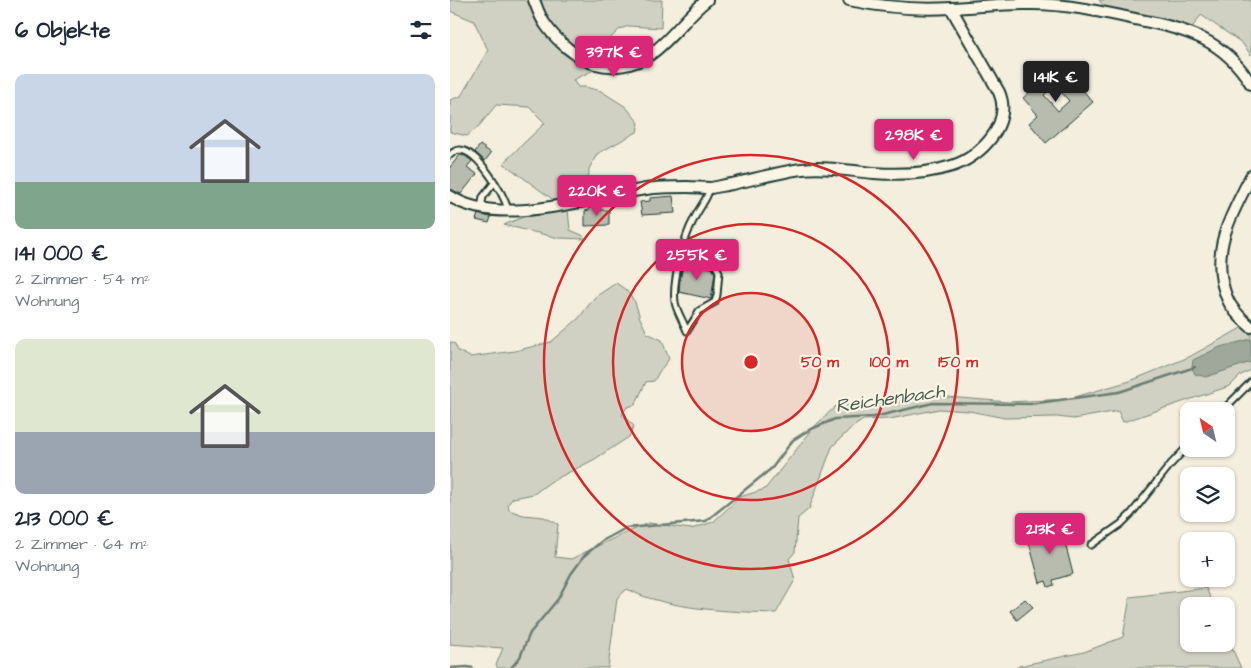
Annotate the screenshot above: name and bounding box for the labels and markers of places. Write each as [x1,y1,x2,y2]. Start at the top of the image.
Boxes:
pin: 397K € [573,36,655,78]
pin: 141K € [1015,61,1097,103]
pin: 298K € [873,119,955,161]
pin: 220K € [556,174,638,217]
pin: 255K € [656,238,738,281]
centre of rings [742,353,760,371]
pin: 213K € [1009,512,1091,555]

